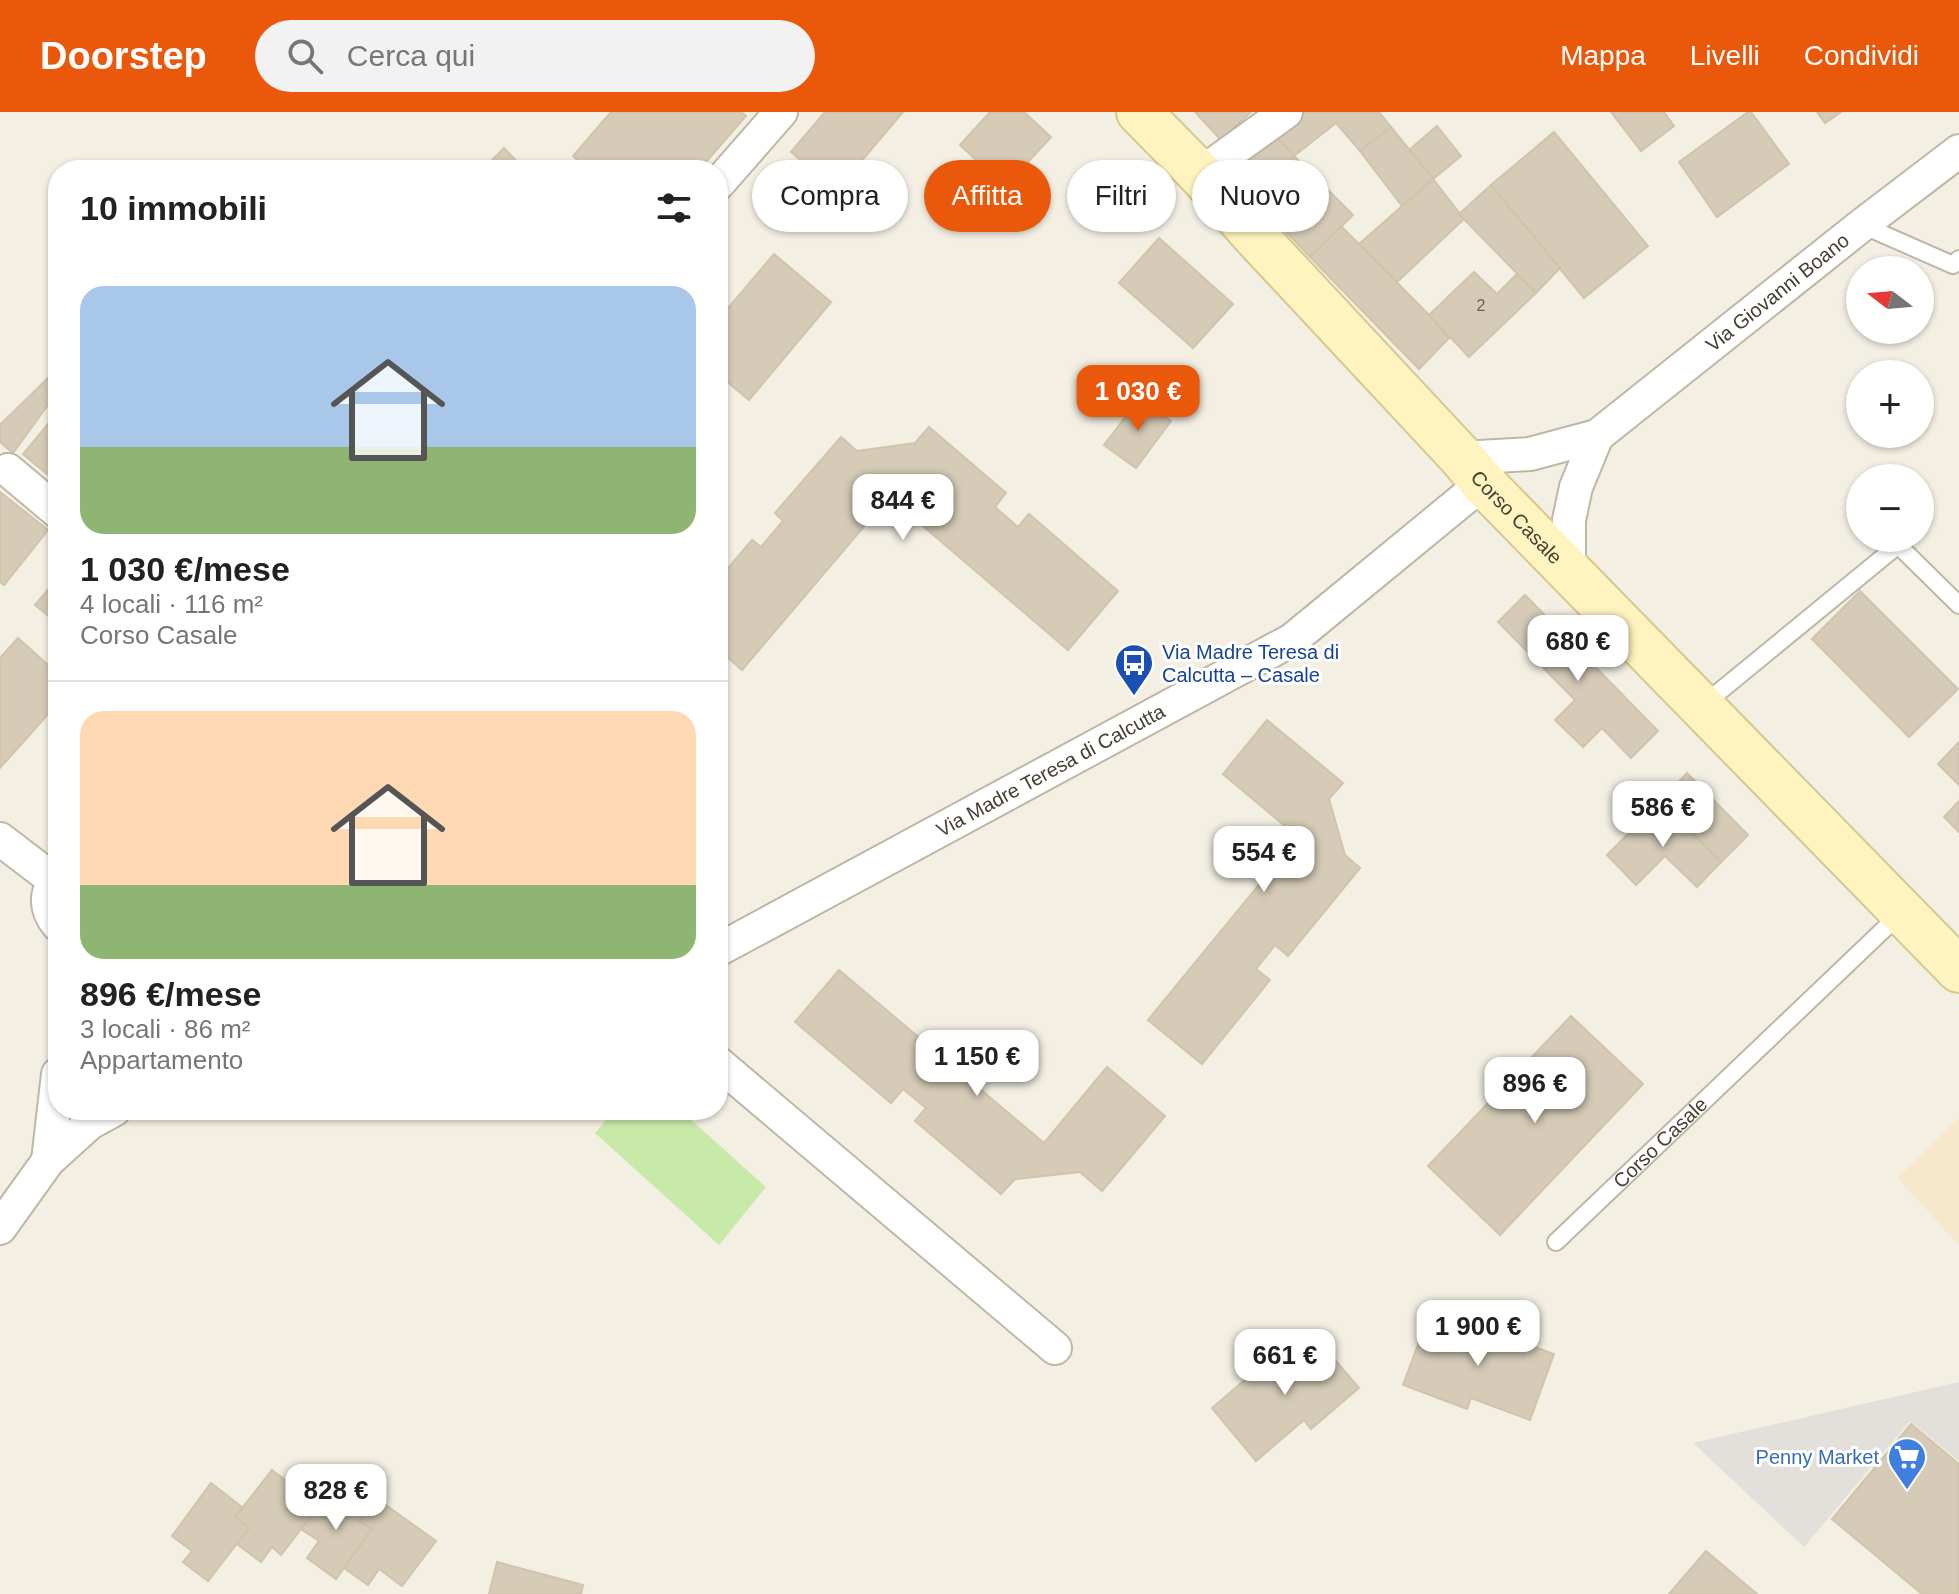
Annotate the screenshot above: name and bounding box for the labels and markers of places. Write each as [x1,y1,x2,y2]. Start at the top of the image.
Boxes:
pin: 1 030 € [1064,365,1212,433]
pin: 844 € [847,474,959,542]
pin: 680 € [1522,615,1634,683]
place label: Via Madre Teresa di Calcutta – Casale [1162,641,1339,686]
bus stop icon: Via Madre Teresa di Calcutta – Casale [1113,642,1155,697]
pin: 586 € [1607,781,1719,849]
pin: 554 € [1208,826,1320,894]
pin: 1 150 € [903,1030,1051,1098]
pin: 896 € [1479,1057,1591,1125]
pin: 1 900 € [1404,1300,1552,1368]
pin: 661 € [1229,1329,1341,1397]
supermarket icon: Penny Market [1886,1436,1928,1491]
place label: Penny Market [1756,1446,1879,1468]
pin: 828 € [280,1464,392,1532]

